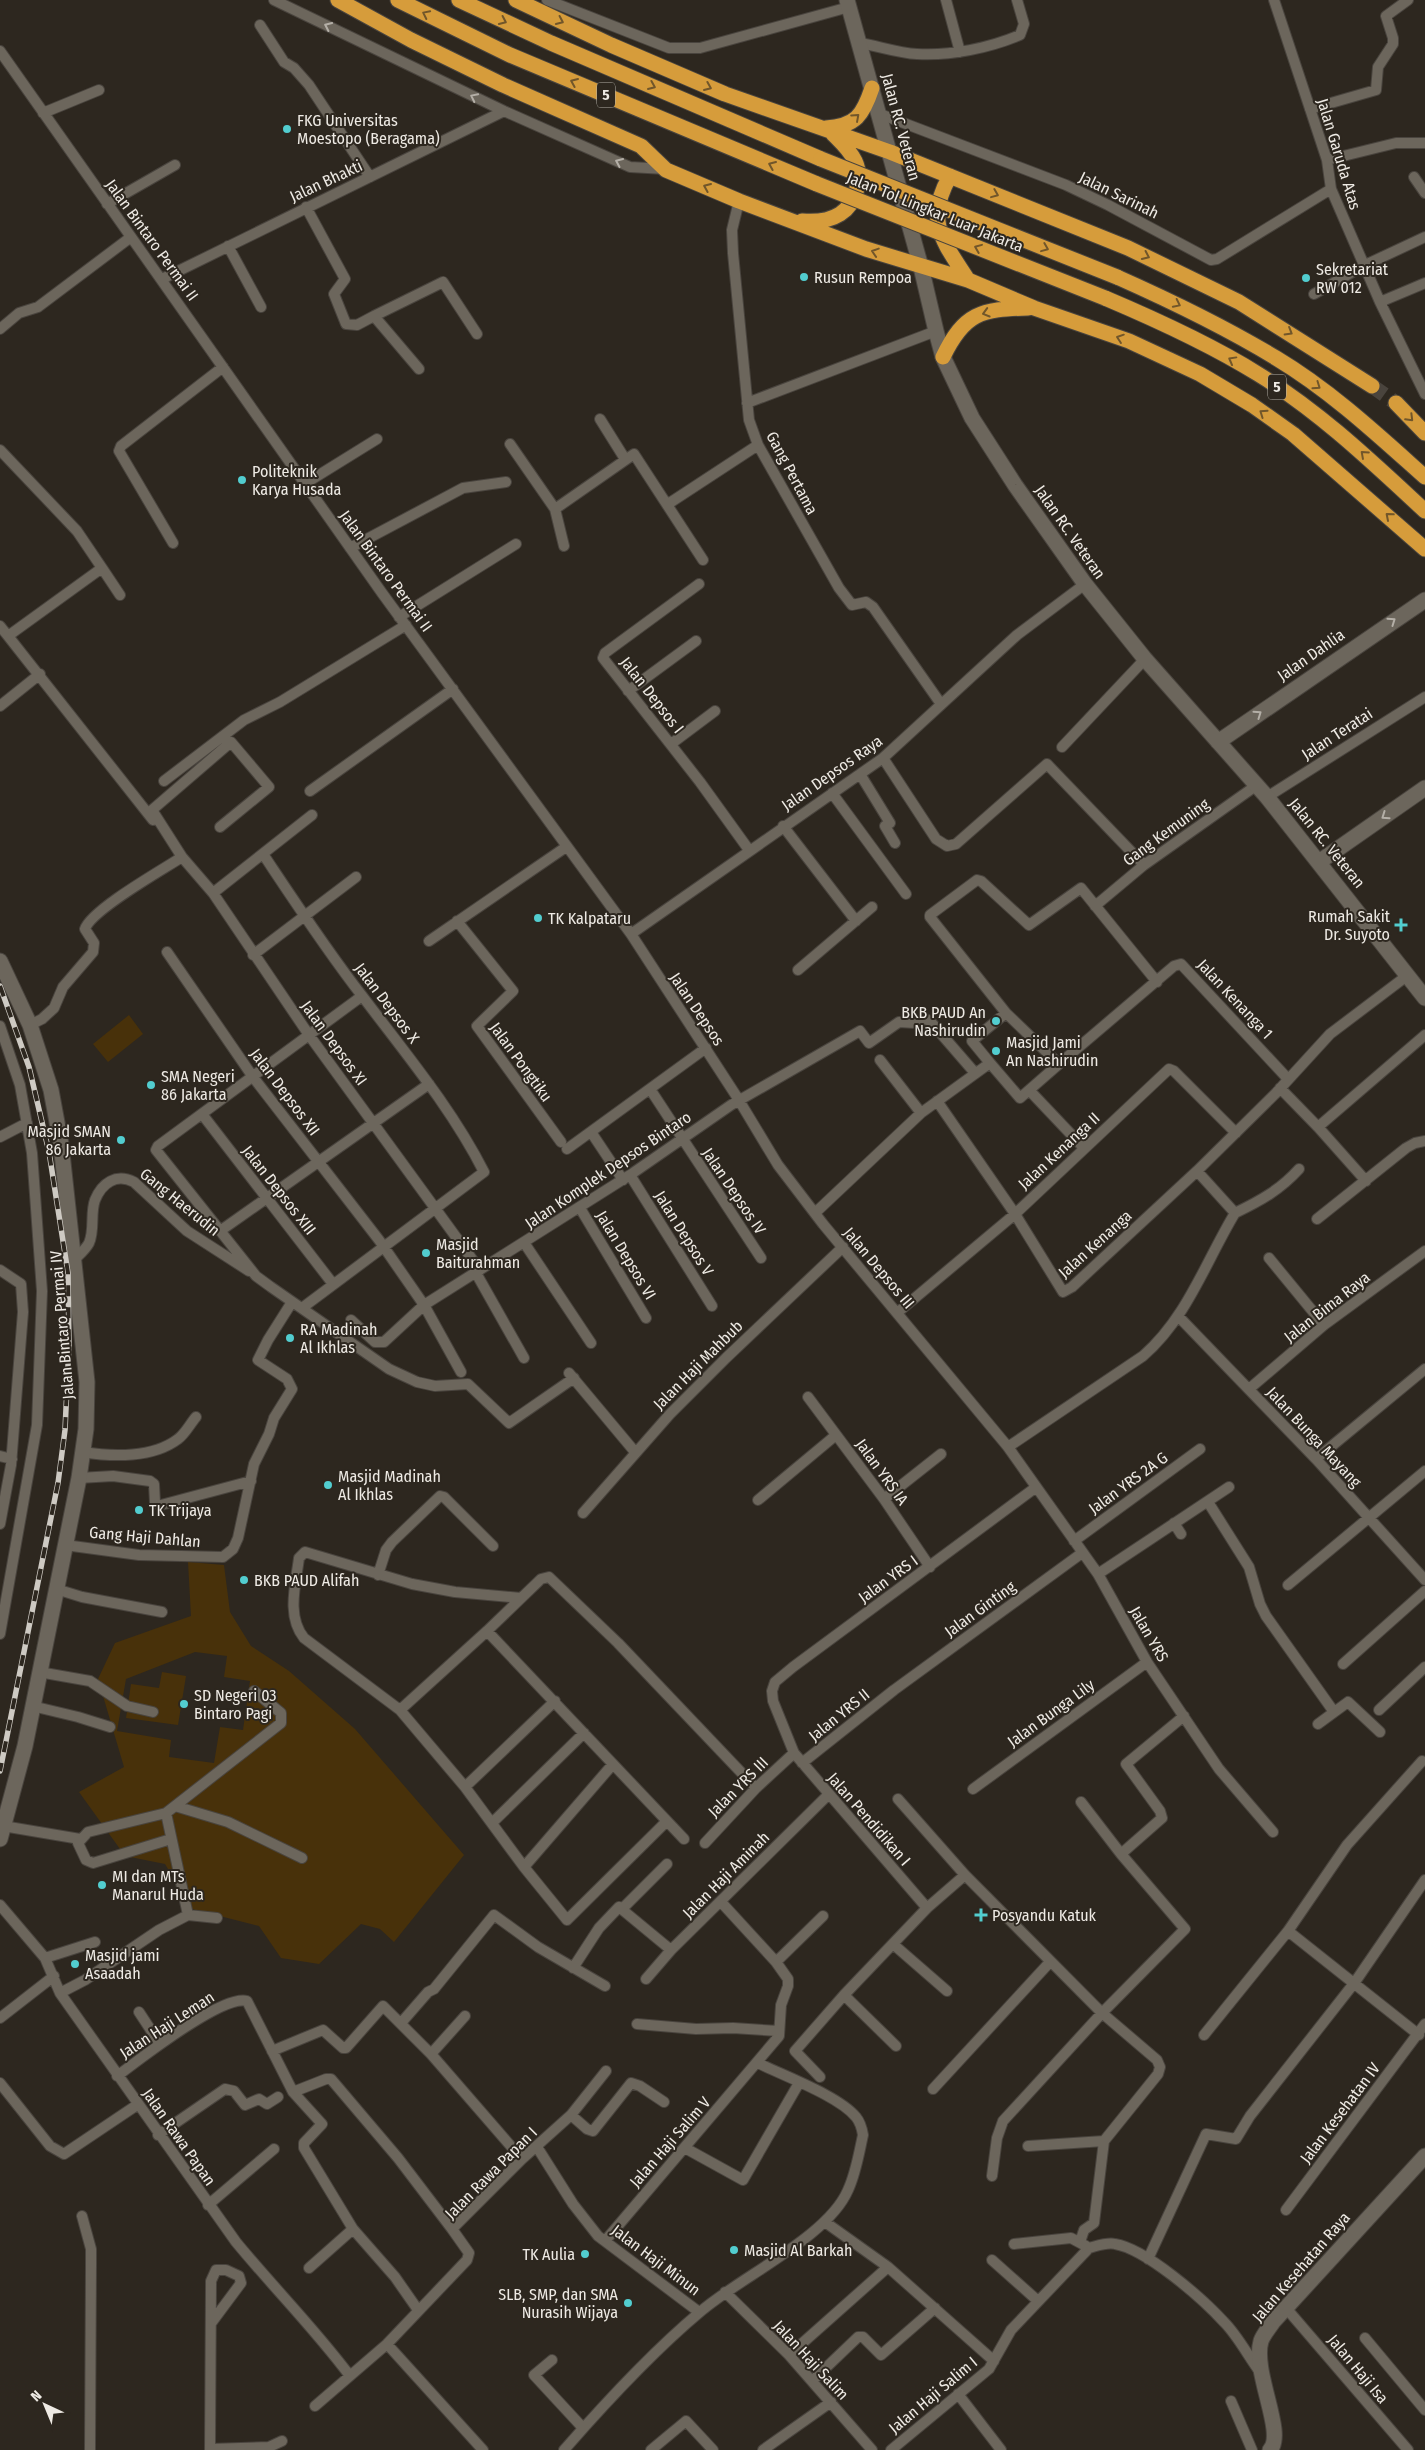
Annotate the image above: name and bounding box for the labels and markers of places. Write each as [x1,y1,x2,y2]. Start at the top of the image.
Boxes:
place label: FKG Universitas Moestopo (Beragama) [297,111,440,148]
marker: FKG Universitas Moestopo (Beragama) [281,123,293,135]
place label: Sekretariat RW 012 [1316,260,1389,297]
place label: Rusun Rempoa [814,268,912,287]
marker: Rusun Rempoa [798,271,810,283]
marker: Sekretariat RW 012 [1300,272,1312,284]
place label: Politeknik Karya Husada [252,462,341,499]
marker: Politeknik Karya Husada [236,474,248,486]
place label: Rumah Sakit Dr. Suyoto [1308,907,1391,944]
place label: TK Kalpataru [548,909,631,928]
marker: TK Kalpataru [532,912,544,924]
marker: Rumah Sakit Dr. Suyoto [1394,918,1408,932]
place label: BKB PAUD An Nashirudin [901,1003,986,1040]
marker: BKB PAUD An Nashirudin [990,1015,1002,1027]
place label: Masjid Jami An Nashirudin [1006,1033,1098,1070]
marker: Masjid Jami An Nashirudin [990,1045,1002,1057]
place label: SMA Negeri 86 Jakarta [161,1067,235,1104]
marker: SMA Negeri 86 Jakarta [145,1079,157,1091]
place label: Masjid SMAN 86 Jakarta [27,1122,111,1159]
marker: Masjid SMAN 86 Jakarta [115,1134,127,1146]
place label: Masjid Baiturahman [436,1235,520,1272]
marker: Masjid Baiturahman [420,1247,432,1259]
place label: RA Madinah Al Ikhlas [300,1320,377,1357]
marker: RA Madinah Al Ikhlas [284,1332,296,1344]
place label: Masjid Madinah Al Ikhlas [338,1467,441,1504]
marker: Masjid Madinah Al Ikhlas [322,1479,334,1491]
place label: TK Trijaya [149,1501,212,1520]
marker: TK Trijaya [133,1504,145,1516]
place label: BKB PAUD Alifah [254,1571,359,1590]
marker: BKB PAUD Alifah [238,1574,250,1586]
place label: SD Negeri 03 Bintaro Pagi [194,1686,277,1723]
marker: SD Negeri 03 Bintaro Pagi [178,1698,190,1710]
place label: MI dan MTs Manarul Huda [112,1867,204,1904]
marker: MI dan MTs Manarul Huda [96,1879,108,1891]
place label: Posyandu Katuk [992,1906,1097,1925]
marker: Posyandu Katuk [974,1908,988,1922]
place label: Masjid jami Asaadah [85,1946,160,1983]
marker: Masjid jami Asaadah [69,1958,81,1970]
place label: Masjid Al Barkah [744,2241,852,2260]
marker: Masjid Al Barkah [728,2244,740,2256]
place label: TK Aulia [522,2245,575,2264]
marker: TK Aulia [579,2248,591,2260]
place label: SLB, SMP, dan SMA Nurasih Wijaya [498,2285,619,2322]
marker: SLB, SMP, dan SMA Nurasih Wijaya [622,2297,634,2309]

